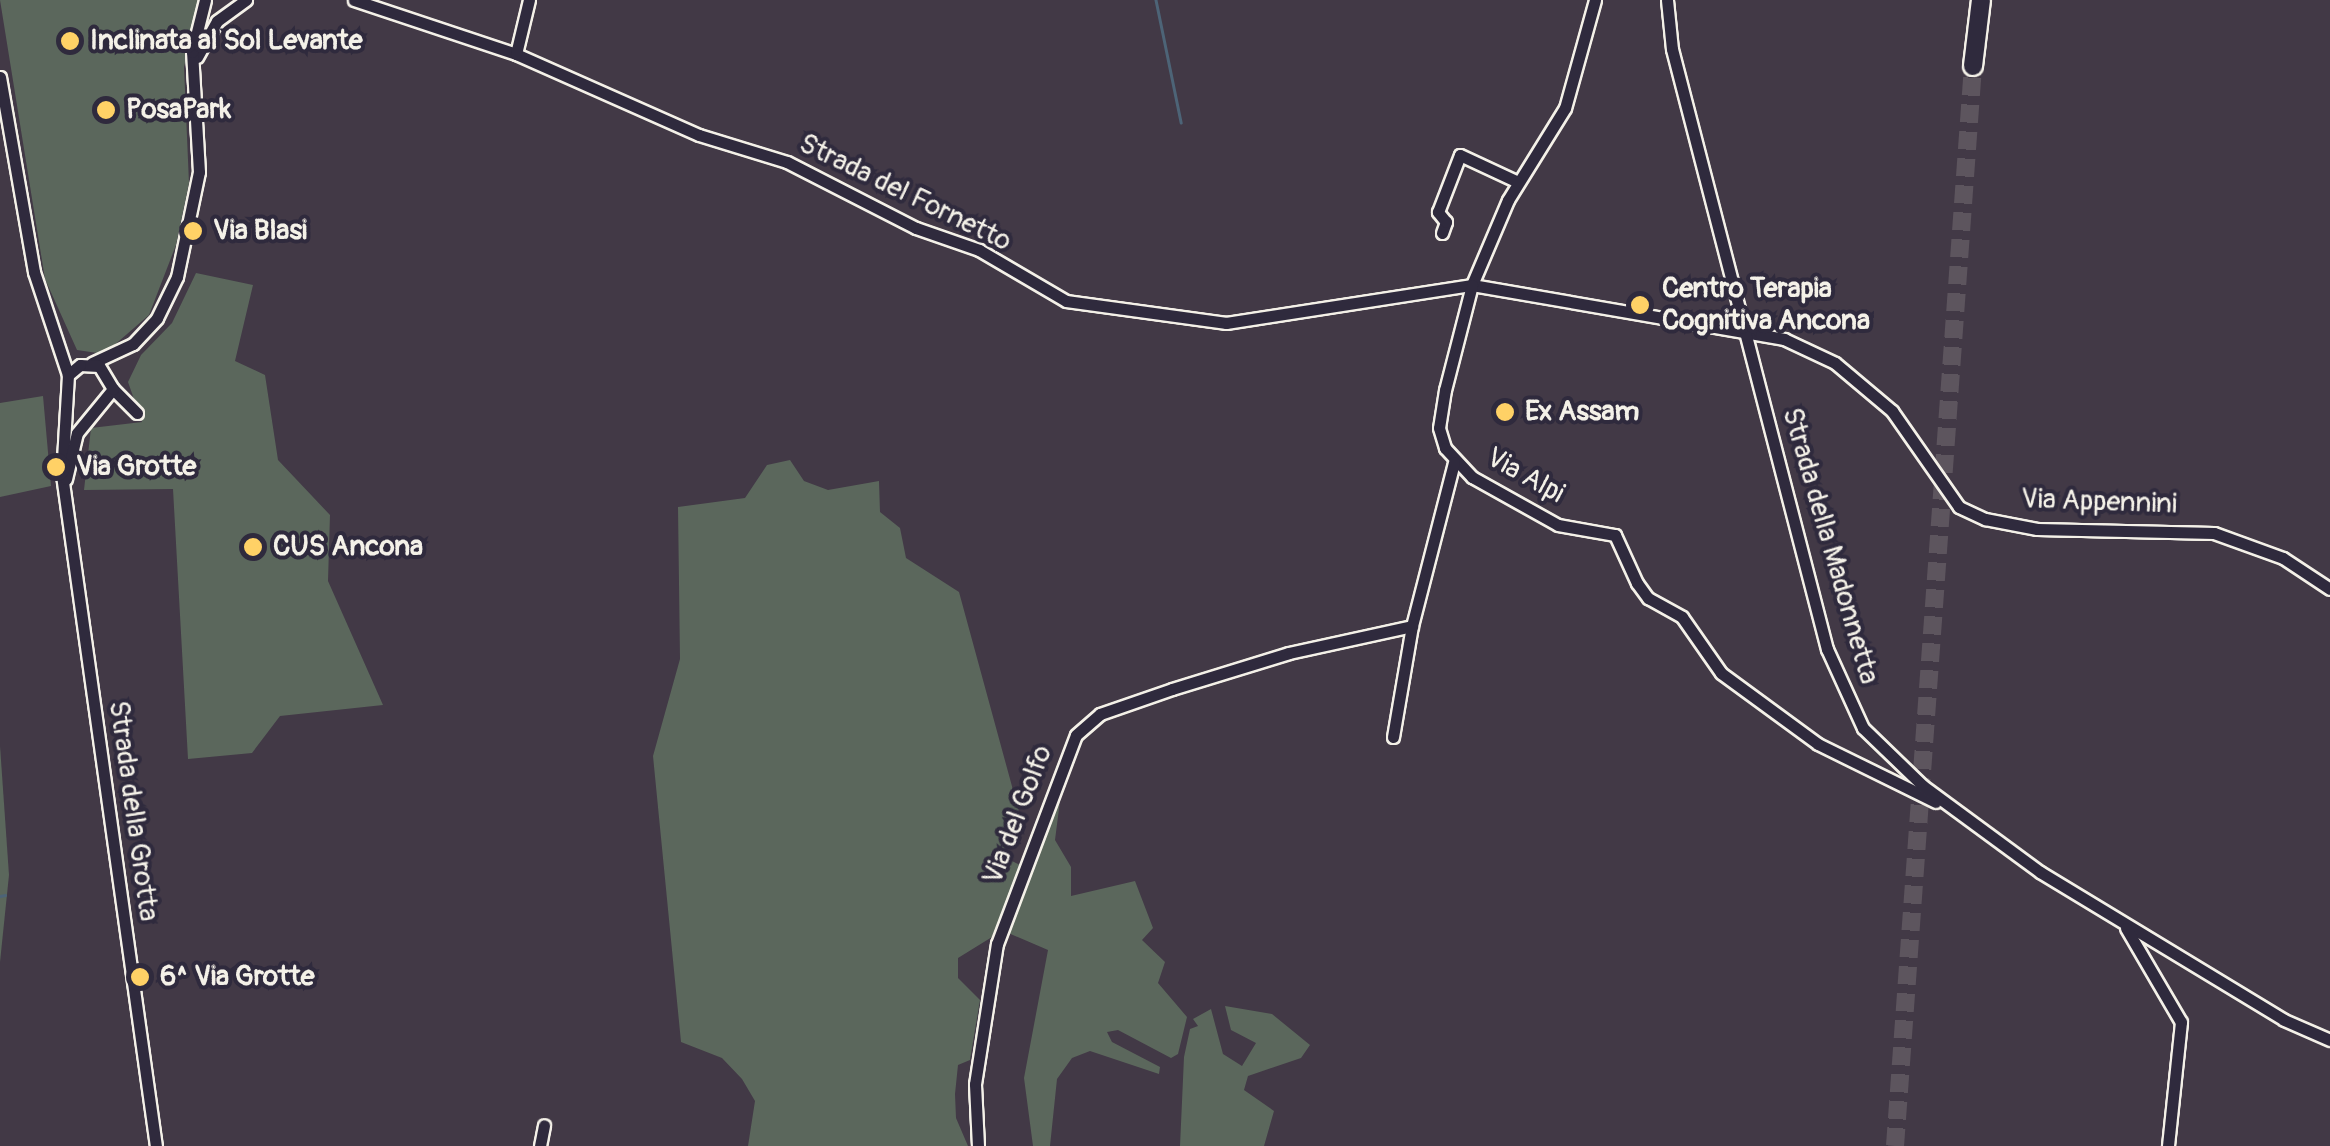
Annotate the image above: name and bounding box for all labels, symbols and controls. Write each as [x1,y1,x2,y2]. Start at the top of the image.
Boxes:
place label: Inclinata al Sol Levante [90,24,363,58]
marker: Inclinata al Sol Levante [59,30,81,52]
place label: PosaPark [126,93,231,127]
marker: PosaPark [95,99,117,121]
street label: Strada del Fornetto [793,127,1017,259]
place label: Via Blasi [213,214,307,248]
marker: Via Blasi [182,220,204,242]
place label: Centro Terapia Cognitiva Ancona [1662,272,1870,338]
marker: Centro Terapia Cognitiva Ancona [1627,292,1653,318]
place label: Ex Assam [1525,395,1639,429]
marker: Ex Assam [1494,401,1516,423]
street label: Strada della Madonnetta [1774,404,1886,688]
street label: Via Alpi [1480,441,1570,511]
place label: Via Grotte [76,450,196,484]
marker: Via Grotte [45,456,67,478]
street label: Via Appennini [2020,482,2178,522]
place label: CUS Ancona [273,530,423,564]
marker: CUS Ancona [242,536,264,558]
street label: Strada della Grotta [101,699,165,923]
street label: Via del Golfo [976,741,1060,889]
place label: 6^ Via Grotte [160,960,315,994]
marker: 6^ Via Grotte [129,966,151,988]

